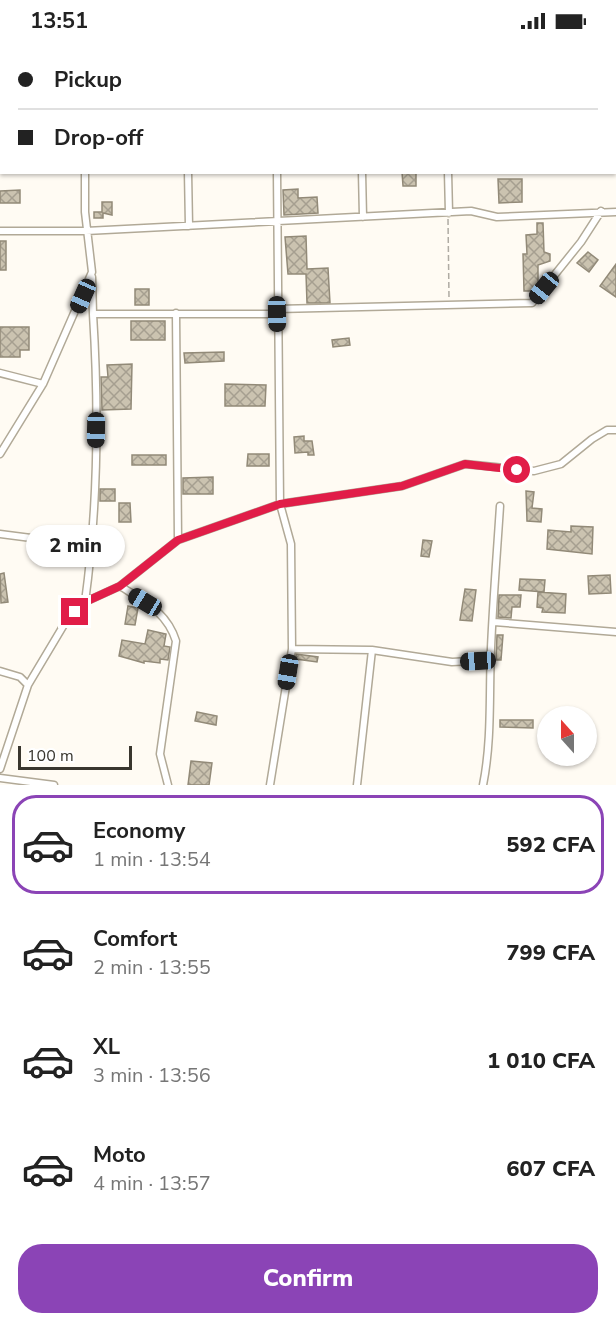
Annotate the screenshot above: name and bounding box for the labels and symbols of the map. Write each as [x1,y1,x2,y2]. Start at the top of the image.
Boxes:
car [526,268,562,308]
car [67,276,99,316]
car [268,296,286,332]
car [87,412,105,448]
route start [503,456,530,483]
callout: 2 min [26,525,124,567]
car [125,585,165,619]
route end [61,598,88,625]
car [460,651,496,671]
car [276,653,300,691]
north arrow [537,706,597,766]
scale bar [18,743,132,770]

